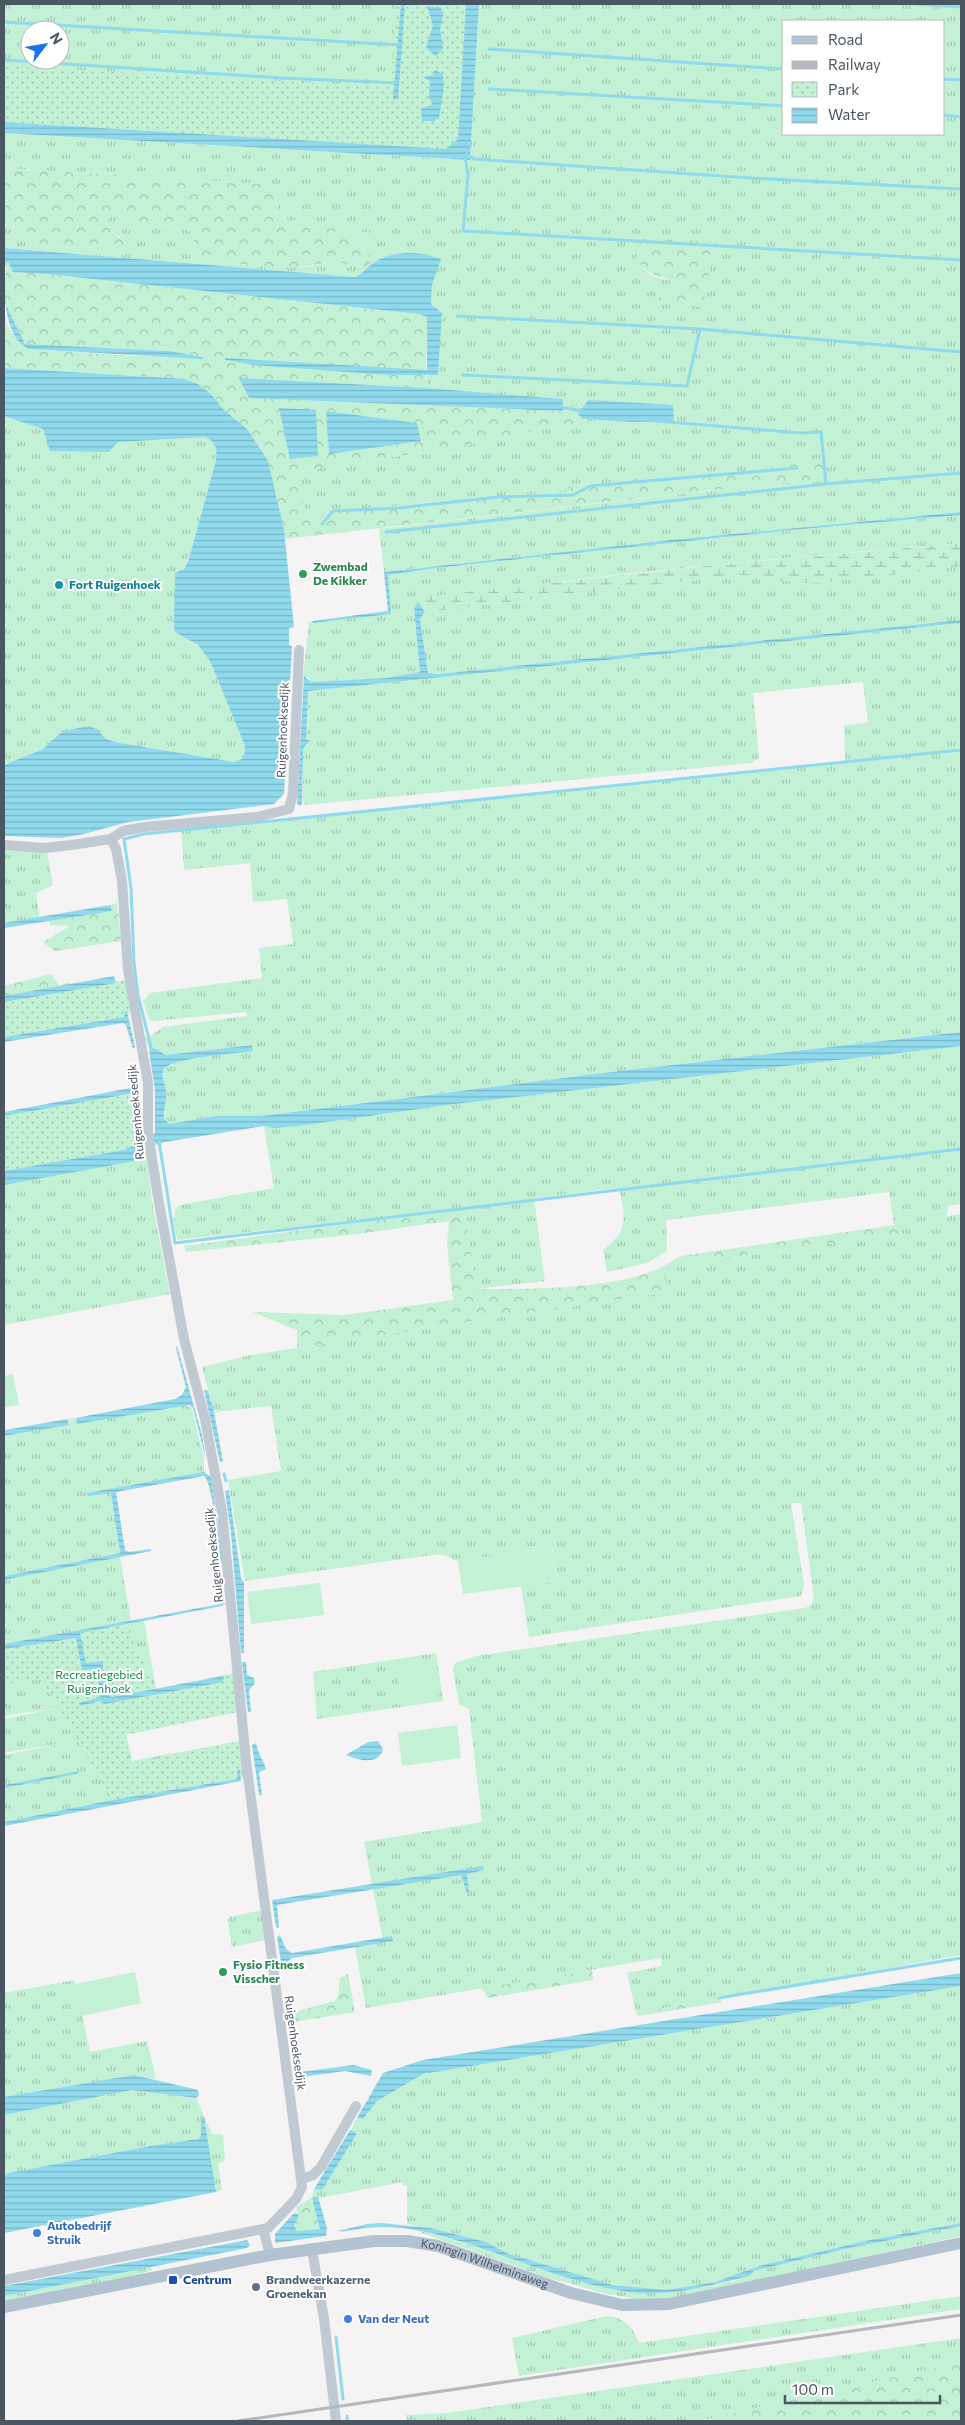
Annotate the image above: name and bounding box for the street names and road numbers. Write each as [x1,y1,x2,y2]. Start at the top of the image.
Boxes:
street label: Ruigenhoeksedijk [273,681,291,778]
street label: Ruigenhoeksedijk [124,1063,146,1160]
street label: Ruigenhoeksedijk [201,1506,225,1603]
street label: Ruigenhoeksedijk [282,1995,310,2092]
street label: Koningin Wilhelminaweg [420,2235,551,2291]

